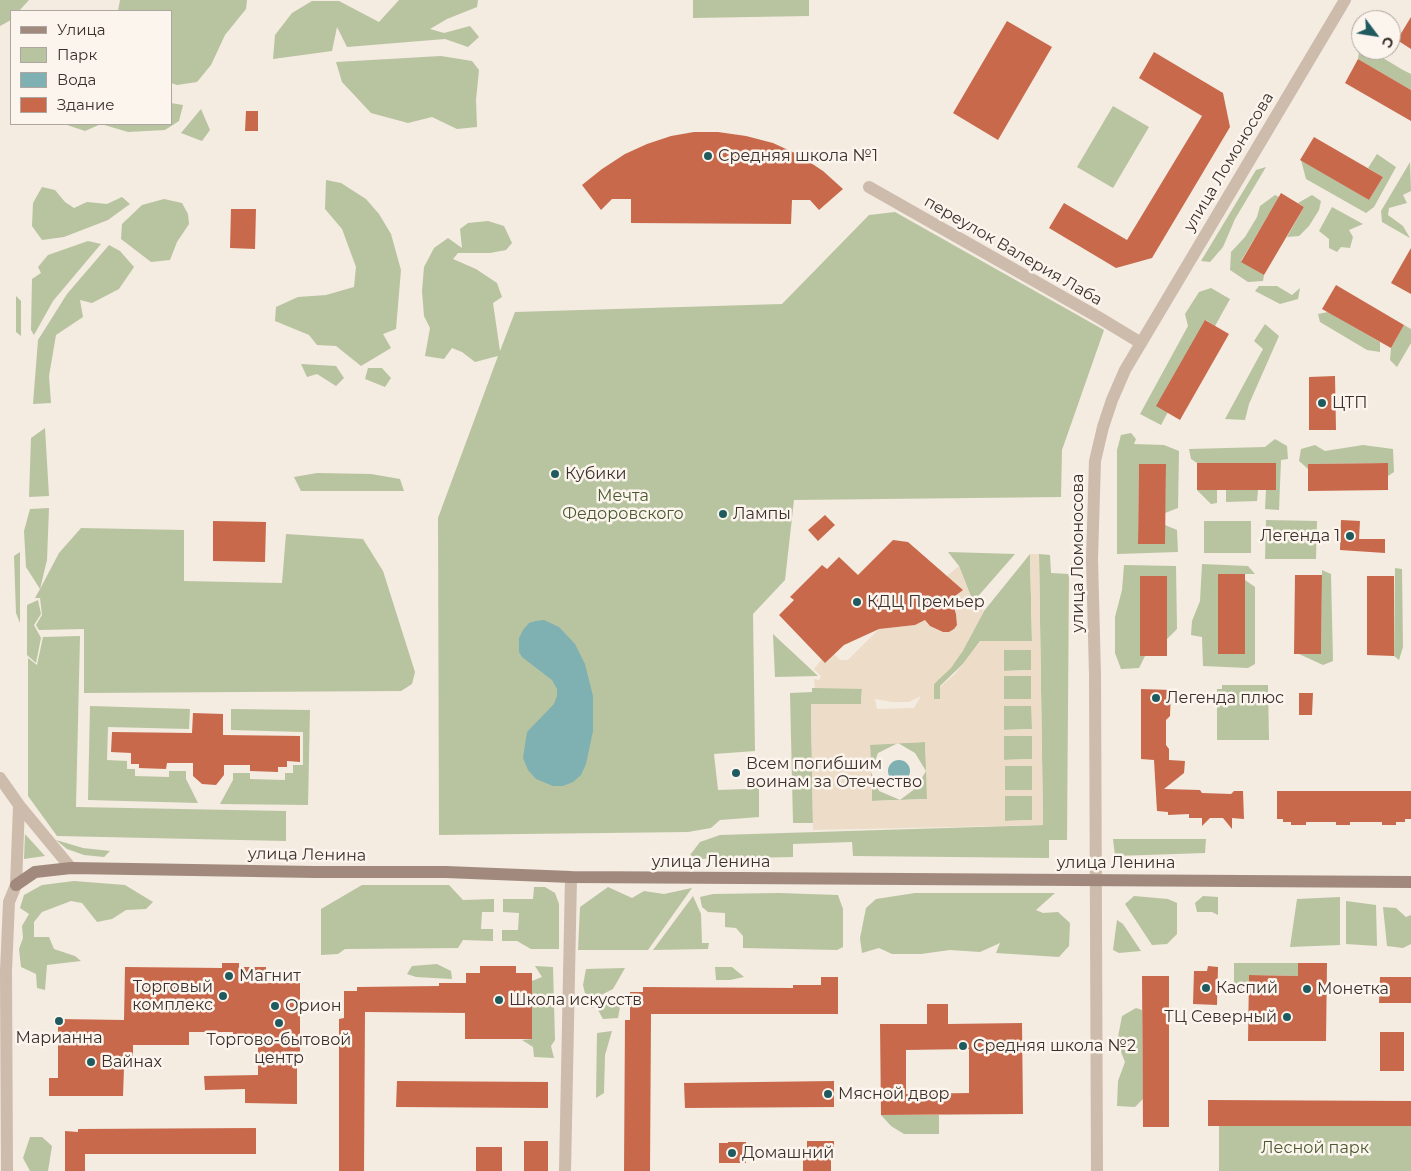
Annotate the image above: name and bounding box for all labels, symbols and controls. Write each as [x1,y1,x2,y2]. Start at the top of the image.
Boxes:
legend [10,10,172,125]
north arrow [1351,10,1401,60]
text: Улица [57,20,105,39]
text: С [1378,33,1398,51]
text: Парк [57,45,97,64]
text: Вода [57,70,96,89]
street label: улица Ломоносова [1180,89,1278,235]
text: Здание [57,95,115,114]
place label: Средняя школа №1 [718,146,878,166]
marker: Средняя школа №1 [702,150,714,162]
street label: переулок Валерия Лаба [920,192,1106,310]
place label: ЦТП [1332,393,1367,413]
marker: ЦТП [1316,397,1328,409]
place label: Кубики [565,464,626,484]
marker: Кубики [549,468,561,480]
street label: улица Ломоносова [1068,474,1088,632]
park label: Мечта Федоровского [562,486,684,524]
place label: Лампы [733,504,791,524]
marker: Лампы [717,508,729,520]
place label: Легенда 1 [1260,526,1340,546]
marker: Легенда 1 [1344,530,1356,542]
place label: КДЦ Премьер [867,592,985,612]
marker: КДЦ Премьер [851,596,863,608]
place label: Легенда плюс [1166,688,1284,708]
marker: Легенда плюс [1150,692,1162,704]
place label: Всем погибшим воинам за Отечество [746,754,922,792]
marker: Всем погибшим воинам за Отечество [730,767,742,779]
street label: улица Ленина [248,844,366,866]
street label: улица Ленина [652,852,770,872]
street label: улица Ленина [1057,853,1175,873]
place label: Магнит [239,966,301,986]
marker: Магнит [223,970,235,982]
place label: Торговый комплекс [132,977,213,1015]
place label: Каспий [1216,978,1278,998]
place label: Монетка [1317,979,1389,999]
marker: Каспий [1200,982,1212,994]
marker: Монетка [1301,983,1313,995]
marker: Торговый комплекс [217,990,229,1002]
place label: Школа искусств [509,990,642,1010]
marker: Школа искусств [493,994,505,1006]
place label: Орион [285,996,342,1016]
marker: Орион [269,1000,281,1012]
place label: ТЦ Северный [1164,1007,1277,1027]
marker: ТЦ Северный [1281,1011,1293,1023]
marker: Марианна [53,1015,65,1027]
marker: Торгово-бытовой центр [273,1017,285,1029]
place label: Марианна [16,1028,102,1048]
place label: Торгово-бытовой центр [207,1030,351,1068]
place label: Средняя школа №2 [973,1036,1136,1056]
marker: Средняя школа №2 [957,1040,969,1052]
place label: Вайнах [101,1052,162,1072]
marker: Вайнах [85,1056,97,1068]
place label: Мясной двор [838,1084,950,1104]
marker: Мясной двор [822,1088,834,1100]
park label: Лесной парк [1261,1138,1369,1158]
place label: Домашний [742,1143,834,1163]
marker: Домашний [726,1147,738,1159]

